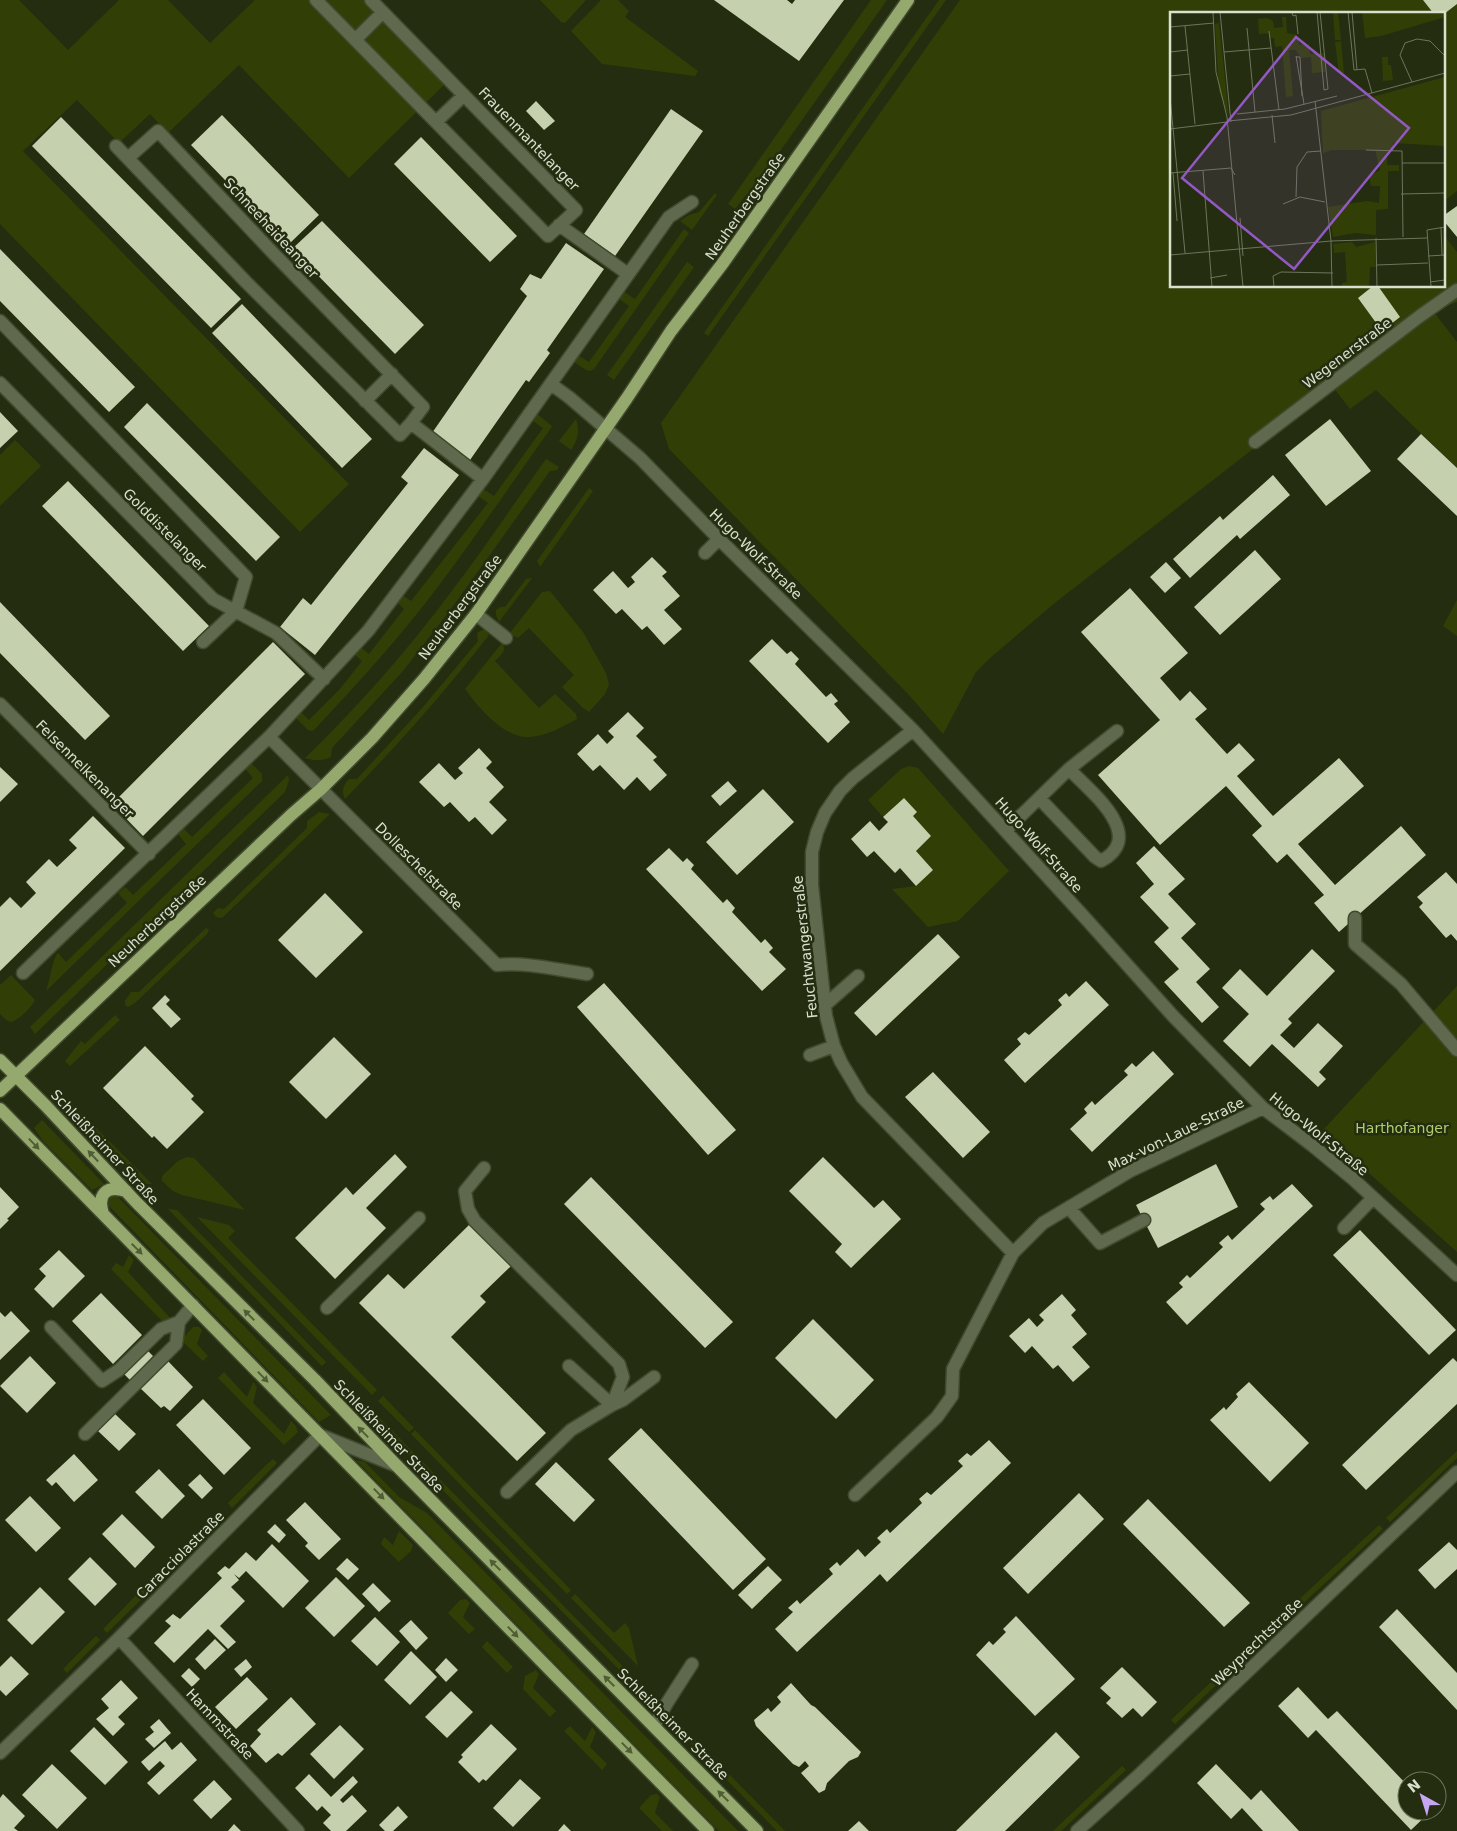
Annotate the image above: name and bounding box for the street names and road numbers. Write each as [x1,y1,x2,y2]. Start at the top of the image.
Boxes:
street label: Frauenmantelanger [475,84,583,194]
street label: Neuherbergstraße [702,149,788,263]
street label: Schneeheideanger [220,175,322,282]
street label: Wegenerstraße [1299,314,1395,392]
street label: Golddistelanger [120,485,210,575]
street label: Hugo-Wolf-Straße [706,506,806,602]
street label: Neuherbergstraße [415,551,505,663]
street label: Felsennelkenanger [33,717,137,821]
street label: Hugo-Wolf-Straße [992,794,1086,896]
street label: Dolleschelstraße [372,819,466,913]
street label: Neuherbergstraße [105,872,209,970]
street label: Feuchtwangerstraße [790,875,820,1019]
street label: Schleißheimer Straße [48,1086,162,1208]
street label: Hugo-Wolf-Straße [1266,1089,1372,1179]
street label: Max-von-Laue-Straße [1105,1094,1247,1174]
street label: Schleißheimer Straße [331,1376,447,1496]
street label: Caracciolastraße [133,1508,227,1602]
street label: Weyprechtstraße [1208,1595,1306,1689]
street label: Schleißheimer Straße [614,1665,732,1783]
street label: Hammstraße [183,1685,257,1763]

